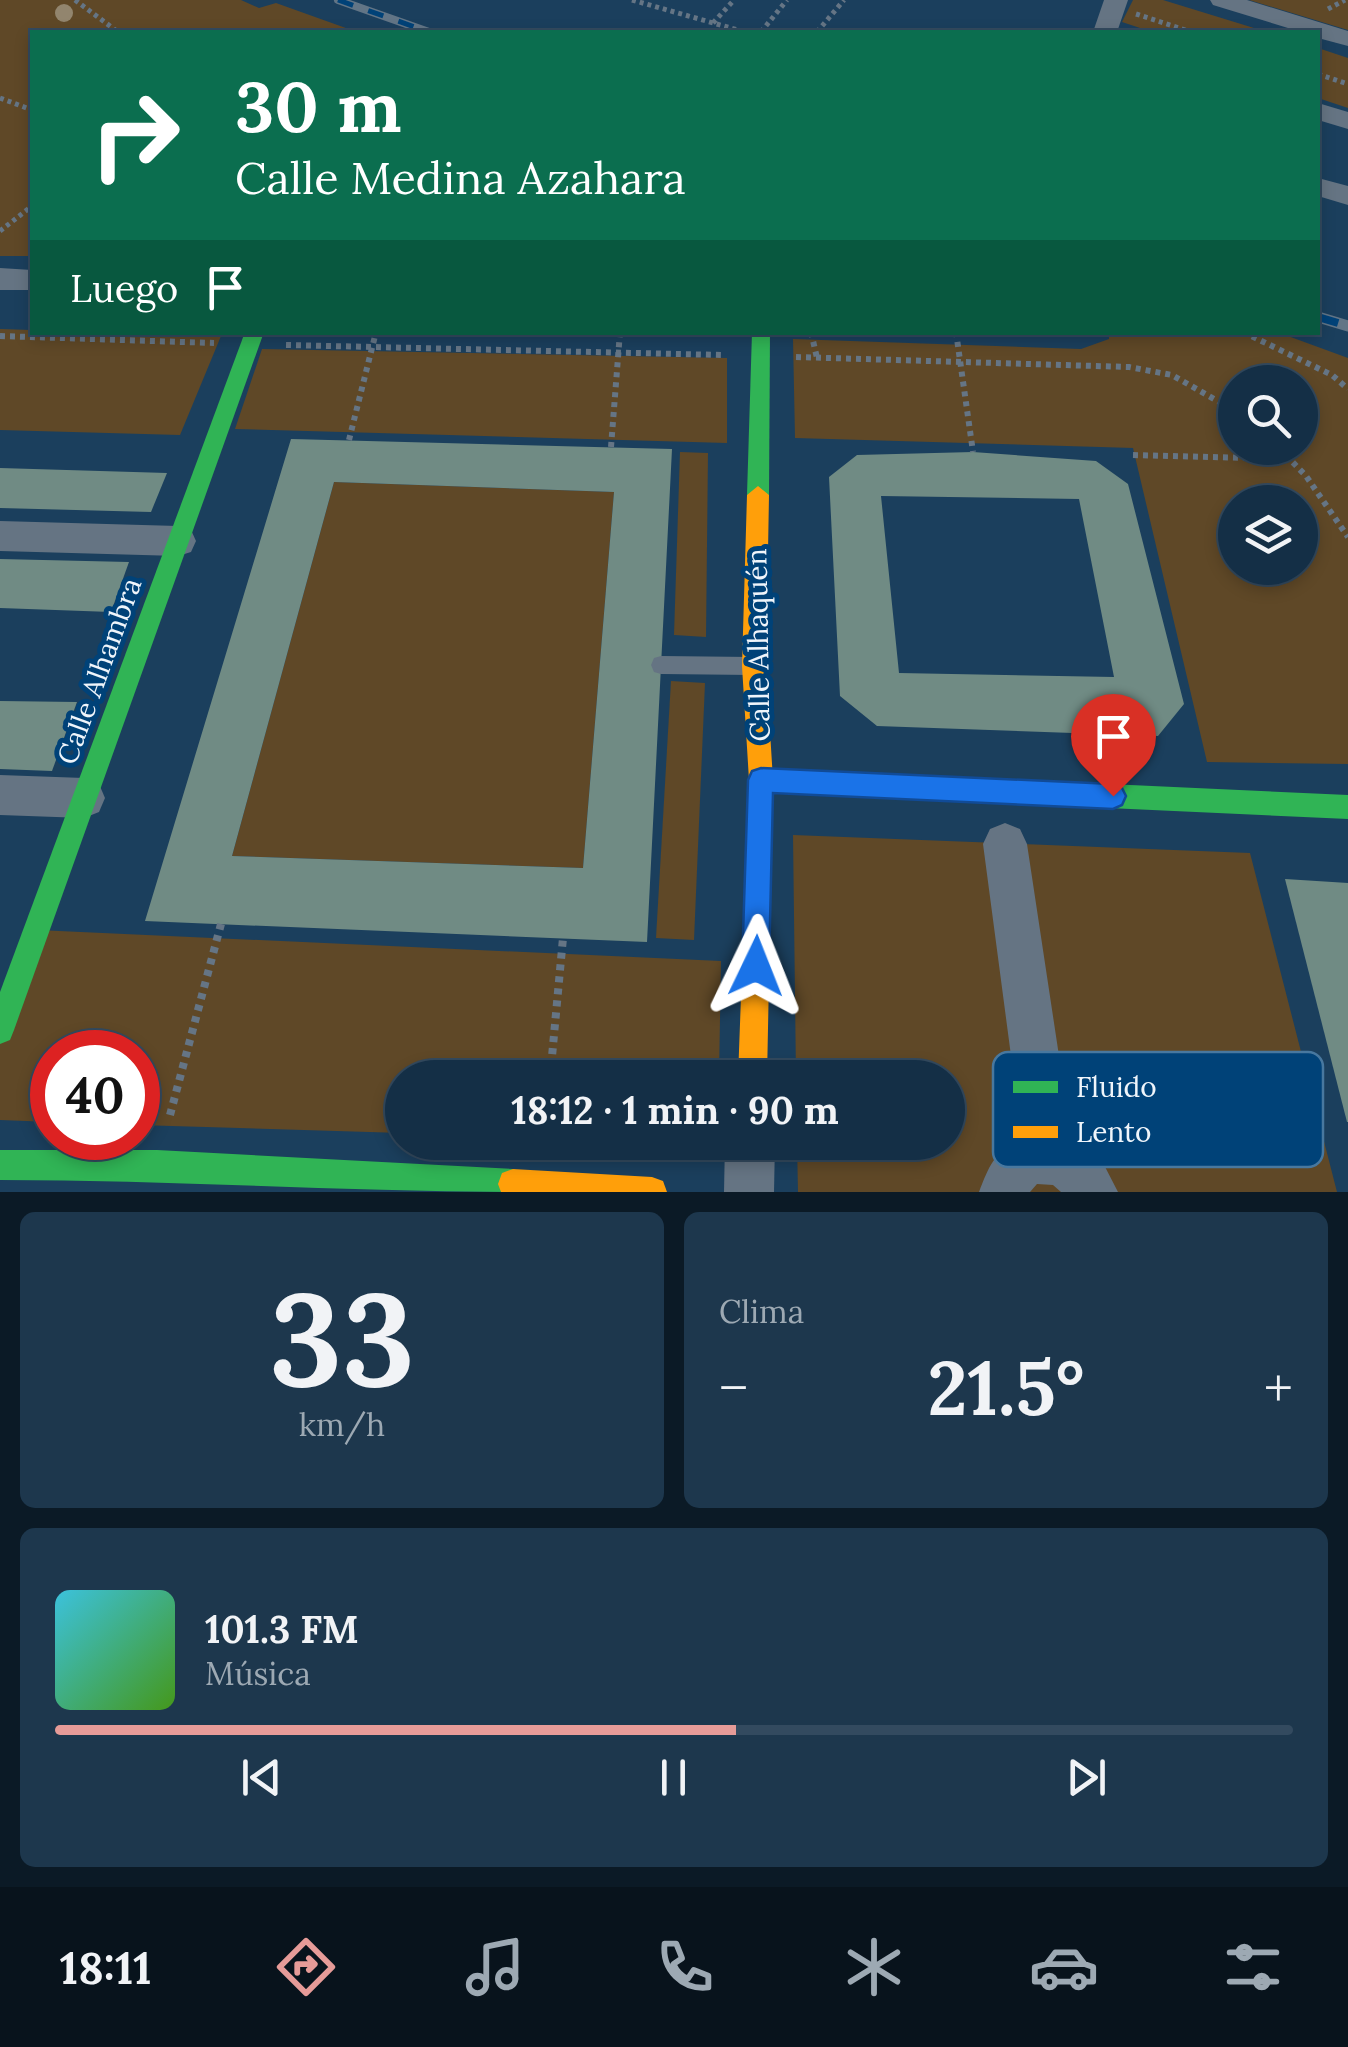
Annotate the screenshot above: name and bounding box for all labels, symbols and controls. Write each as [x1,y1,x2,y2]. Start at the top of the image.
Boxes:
text: 30 m [235,62,402,151]
icon: right [70,70,200,200]
text: Calle Medina Azahara [235,149,686,206]
icon: arrive [198,260,253,315]
text: Luego [70,264,178,312]
map controls [1218,365,1318,585]
button: search [1218,365,1318,465]
button: layers [1218,485,1318,585]
street label: Calle Alhaquén [738,548,778,742]
street label: Calle Alhambra [49,573,149,769]
pin [1071,694,1156,797]
icon: arrive [1086,709,1141,764]
position arrow [704,914,808,1018]
speed limit sign: 40 [30,1030,160,1160]
legend [993,1052,1323,1167]
text: Fluido [1076,1069,1157,1105]
text: 18:12 · 1 min · 90 m [511,1086,839,1134]
text: Lento [1076,1114,1151,1150]
text: 33 [269,1255,415,1422]
text: Clima [719,1291,804,1332]
text: 21.5° [927,1340,1085,1436]
text: − [719,1353,748,1423]
text: + [1264,1353,1293,1423]
text: km/h [299,1404,385,1445]
text: 101.3 FM [205,1605,359,1653]
text: Música [205,1653,311,1694]
icon: previous [234,1750,289,1805]
icon: pause [646,1750,701,1805]
icon: next [1059,1750,1114,1805]
icon: directions [271,1932,341,2002]
icon: music [460,1932,530,2002]
icon: phone [650,1932,720,2002]
icon: climate [839,1932,909,2002]
icon: car [1029,1932,1099,2002]
icon: filters [1218,1932,1288,2002]
text: 18:11 [60,1939,152,1996]

